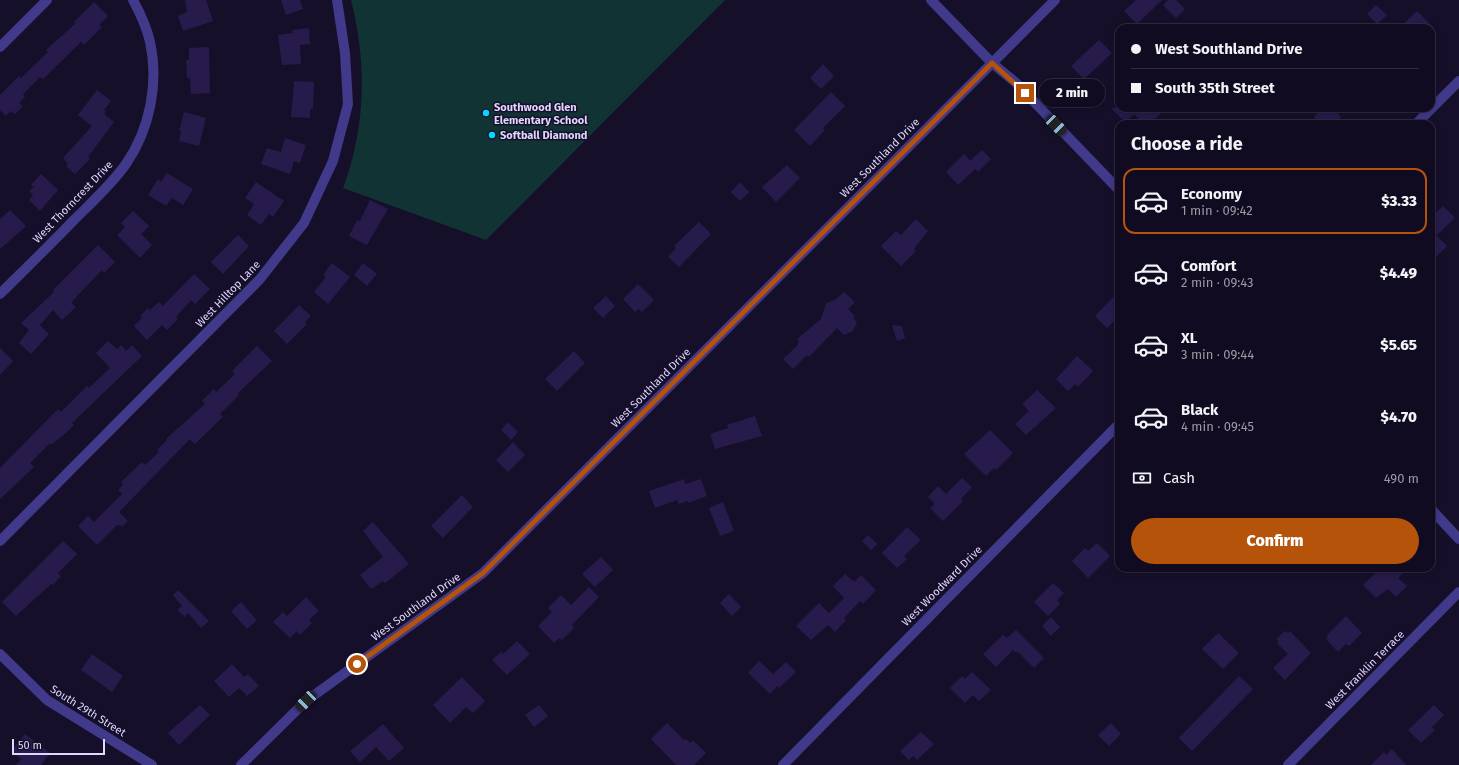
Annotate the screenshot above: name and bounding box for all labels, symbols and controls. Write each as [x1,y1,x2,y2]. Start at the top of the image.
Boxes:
text: West Southland Drive [1155,40,1302,58]
callout: 2 min [1039,79,1105,107]
text: South 35th Street [1155,79,1275,97]
route end [1016,84,1034,102]
text: 2 min [1056,85,1088,100]
place label: Southwood Glen Elementary School [494,101,588,127]
marker: Southwood Glen Elementary School [481,108,491,118]
car [1043,112,1069,138]
street label: West Southland Drive [838,116,922,200]
place label: Softball Diamond [500,129,587,142]
marker: Softball Diamond [487,130,497,140]
text: Choose a ride [1131,133,1243,155]
street label: West Thorncrest Drive [30,158,116,246]
icon: car [1133,183,1169,219]
text: Economy [1181,185,1242,203]
text: $3.33 [1381,192,1417,210]
text: 1 min · 09:42 [1181,203,1253,218]
icon: car [1133,255,1169,291]
text: Comfort [1181,257,1237,275]
street label: West Hilltop Lane [193,258,263,330]
text: $4.49 [1380,264,1417,282]
text: 2 min · 09:43 [1181,275,1254,290]
icon: car [1133,327,1169,363]
text: XL [1181,329,1197,347]
text: $5.65 [1380,336,1417,354]
street label: West Southland Drive [609,346,693,430]
text: 3 min · 09:44 [1181,347,1254,362]
icon: car [1133,399,1169,435]
text: Black [1181,401,1218,419]
text: $4.70 [1381,408,1417,426]
text: 4 min · 09:45 [1181,419,1254,434]
icon: cash [1131,467,1153,489]
text: Cash [1163,469,1195,487]
text: 490 m [1384,471,1419,486]
button: Confirm [1131,518,1419,564]
street label: West Woodward Drive [899,543,985,629]
street label: West Southland Drive [369,570,463,644]
street label: West Franklin Terrace [1323,628,1407,712]
route start [348,655,366,673]
street label: South 29th Street [48,683,128,739]
car [293,688,319,714]
scale bar [12,737,105,756]
text: 50 m [18,739,42,752]

